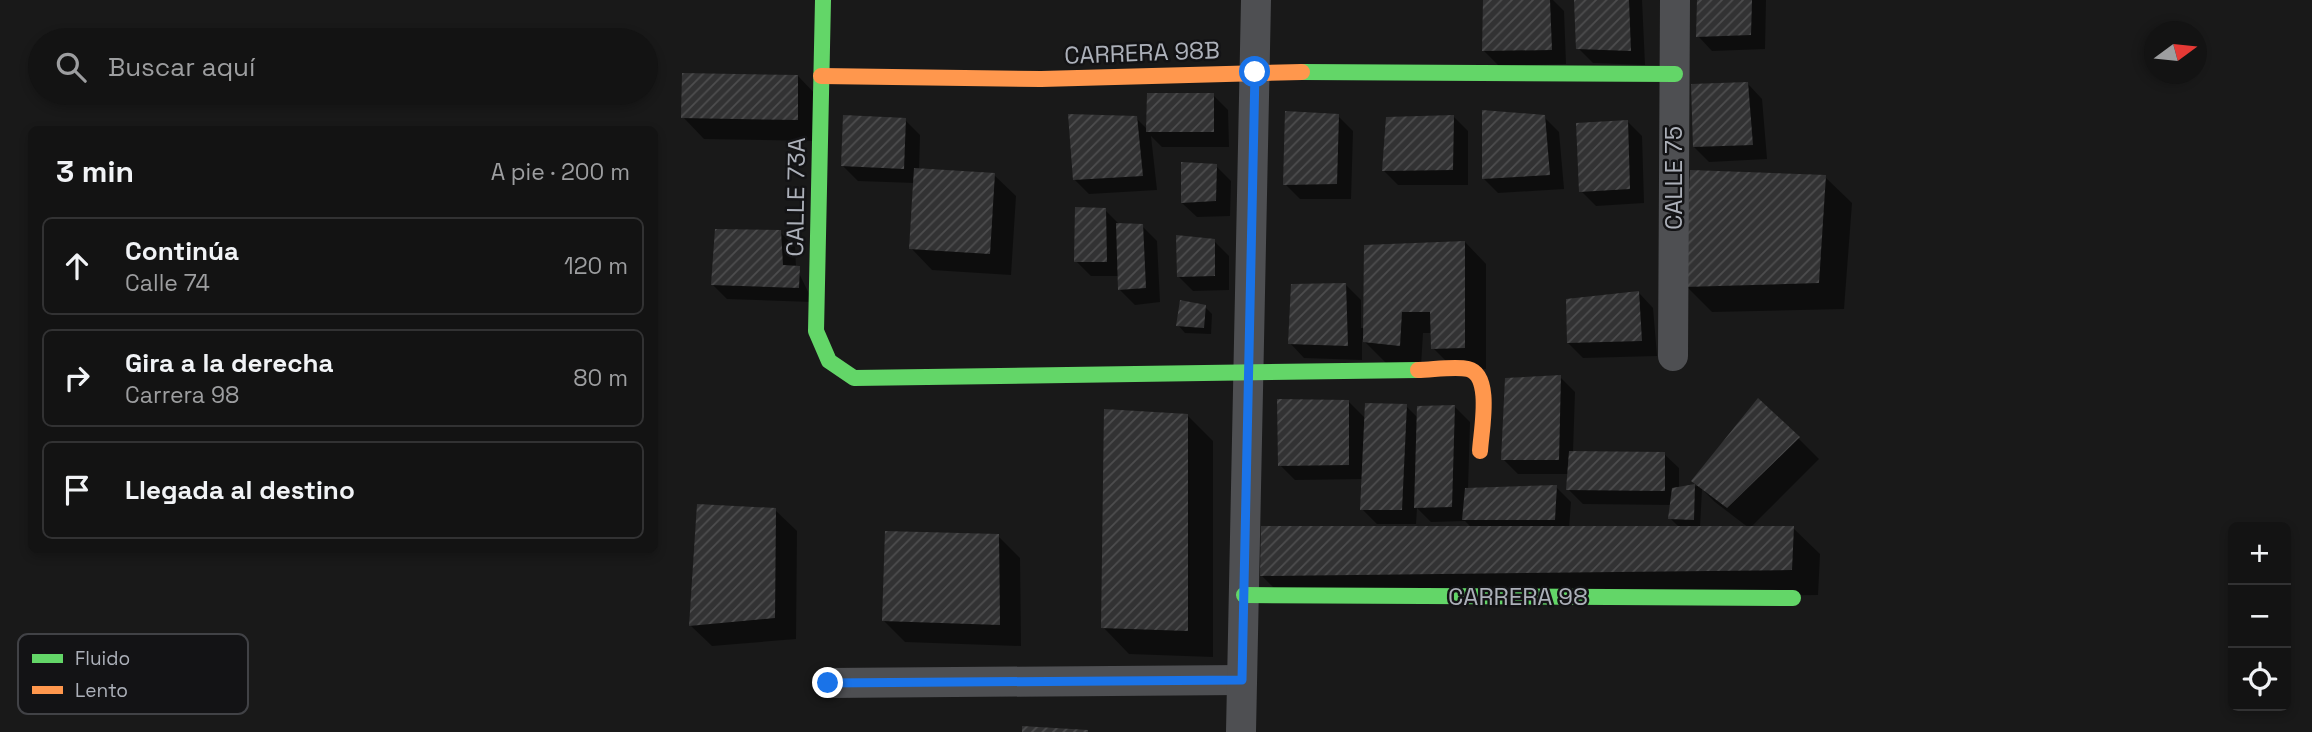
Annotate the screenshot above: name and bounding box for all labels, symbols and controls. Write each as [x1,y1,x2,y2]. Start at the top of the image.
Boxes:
north arrow [2144,21,2207,84]
search box [28,28,658,105]
street label: CARRERA 98B [1064,34,1220,71]
icon: search [52,48,90,86]
text: Buscar aquí [108,50,255,84]
route start [1239,56,1270,87]
street label: CALLE 75 [1658,126,1689,230]
street label: CALLE 73A [779,137,812,257]
text: 3 min [56,152,134,191]
text: A pie · 200 m [491,157,630,187]
text: Continúa [125,234,239,268]
icon: ahead [58,247,96,285]
text: 120 m [564,251,628,281]
text: Calle 74 [125,268,210,298]
text: Gira a la derecha [125,346,334,380]
icon: right [58,359,96,397]
text: 80 m [573,363,628,393]
text: Carrera 98 [125,380,239,410]
icon: arrive [58,471,96,509]
text: Llegada al destino [125,473,355,507]
map controls [2228,522,2291,711]
button: + [2228,522,2291,585]
street label: CARRERA 98 [1448,581,1588,612]
button: − [2228,585,2291,648]
legend [18,634,248,714]
text: Fluido [75,646,130,671]
button: locate [2228,648,2291,711]
route end [812,667,843,698]
text: Lento [75,678,128,703]

